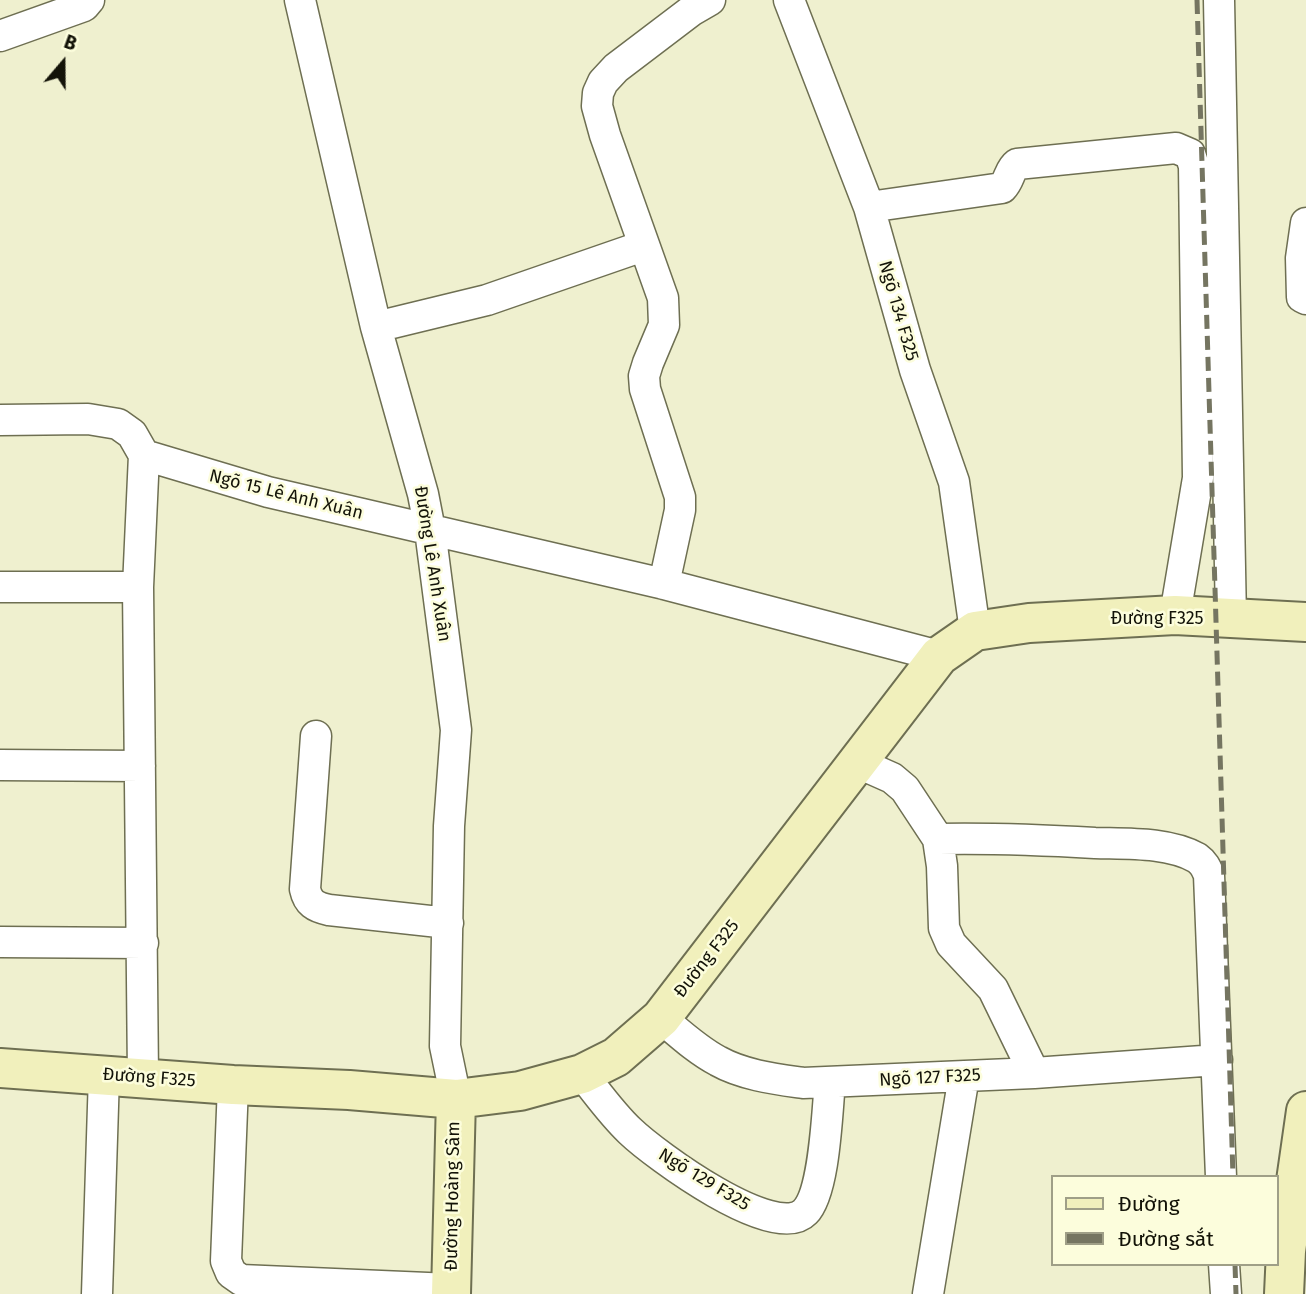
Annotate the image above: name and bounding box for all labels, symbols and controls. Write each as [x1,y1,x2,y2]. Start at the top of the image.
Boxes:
north arrow [28,28,98,98]
text: B [61,30,80,56]
street label: Ngõ 134 F325 [873,258,923,364]
street label: Ngõ 15 Lê Anh Xuân [207,465,365,525]
street label: Đường Lê Anh Xuân [409,485,455,643]
street label: Đường F325 [1110,608,1204,630]
street label: Đường F325 [670,916,744,1002]
street label: Đường F325 [102,1064,196,1092]
street label: Ngõ 127 F325 [879,1065,981,1091]
street label: Đường Hoàng Sâm [441,1121,465,1271]
street label: Ngõ 129 F325 [654,1144,754,1216]
legend [1050,1175,1278,1266]
text: Đường [1118,1191,1180,1217]
text: Đường sắt [1118,1226,1214,1252]

